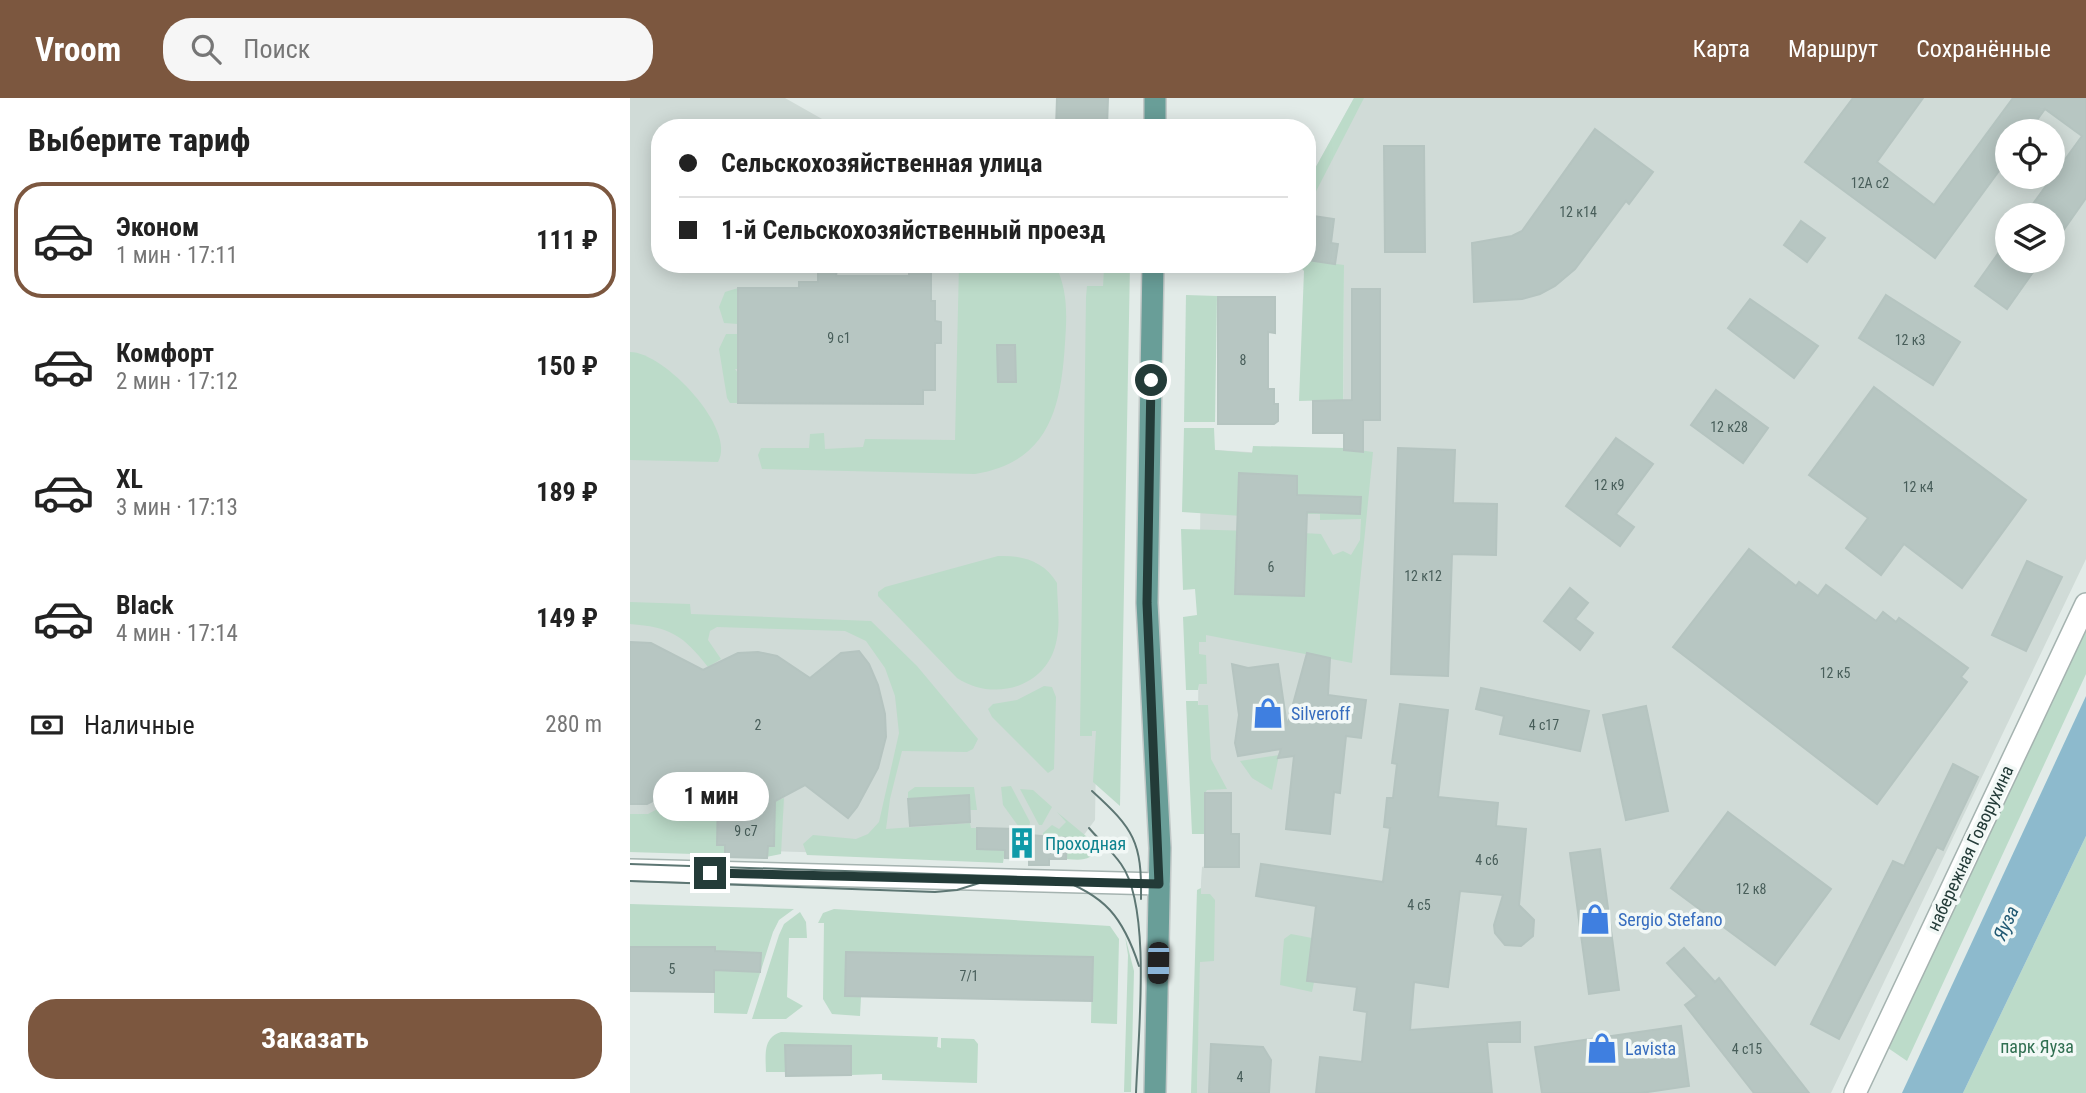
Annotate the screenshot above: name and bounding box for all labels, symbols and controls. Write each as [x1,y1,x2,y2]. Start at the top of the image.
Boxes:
search box [163,18,653,81]
text: Vroom [35,30,121,69]
icon: search [187,30,225,68]
text: Поиск [243,34,310,64]
text: Карта [1693,35,1750,63]
text: Маршрут [1788,35,1878,63]
text: Сохранённые [1916,35,2051,63]
map controls [1995,119,2065,273]
button: locate [1995,119,2065,189]
text: Выберите тариф [28,121,250,159]
text: Сельскохозяйственная улица [721,148,1042,178]
house number: 12А с2 [1851,175,1889,191]
button: layers [1995,203,2065,273]
house number: 12 к14 [1559,204,1597,220]
icon: car [32,209,95,272]
text: Эконом [116,212,199,242]
text: 1-й Сельскохозяйственный проезд [721,215,1105,245]
text: 111 ₽ [536,225,598,255]
text: 1 мин · 17:11 [116,242,238,269]
house number: 9 с1 [827,330,851,346]
house number: 12 к3 [1895,332,1925,348]
icon: car [32,335,95,398]
text: Комфорт [116,338,214,368]
text: 150 ₽ [536,351,598,381]
house number: 8 [1240,352,1247,368]
route start [1135,364,1167,396]
text: 2 мин · 17:12 [116,368,238,395]
house number: 12 к28 [1710,419,1748,435]
icon: car [32,461,95,524]
text: XL [116,464,143,494]
text: 189 ₽ [536,477,598,507]
house number: 12 к9 [1594,477,1624,493]
house number: 12 к4 [1903,479,1933,495]
text: 3 мин · 17:13 [116,494,238,521]
house number: 6 [1268,559,1275,575]
house number: 12 к12 [1404,568,1442,584]
icon: car [32,587,95,650]
text: Black [116,590,174,620]
text: 149 ₽ [536,603,598,633]
text: 4 мин · 17:14 [116,620,238,647]
house number: 12 к5 [1820,665,1850,681]
shop icon: Silveroff [1251,696,1285,730]
place label: Silveroff [1291,703,1351,724]
icon: cash [28,706,66,744]
text: Наличные [84,710,195,740]
text: 280 m [545,711,602,738]
house number: 2 [755,717,762,733]
house number: 4 c17 [1529,717,1559,733]
street label: набережная Говорухина [1922,762,2018,934]
callout: 1 мин [652,772,768,820]
text: 1 мин [683,783,739,810]
house number: 9 c7 [734,823,758,839]
building icon: Проходная [1005,826,1039,860]
place label: Проходная [1045,833,1126,854]
house number: 4 c6 [1475,852,1499,868]
route end [694,857,726,889]
house number: 12 к8 [1736,881,1766,897]
house number: 4 с5 [1407,897,1431,913]
shop icon: Sergio Stefano [1578,902,1612,936]
water label: Яуза [1988,902,2024,945]
place label: Sergio Stefano [1618,909,1722,930]
car [1148,942,1169,984]
house number: 5 [669,961,676,977]
house number: 7/1 [959,968,979,984]
button: Заказать [28,999,602,1079]
shop icon: Lavista [1585,1031,1619,1065]
park label: парк Яуза [2000,1036,2074,1057]
place label: Lavista [1625,1038,1676,1059]
house number: 4 с15 [1732,1041,1762,1057]
house number: 4 [1237,1069,1244,1085]

